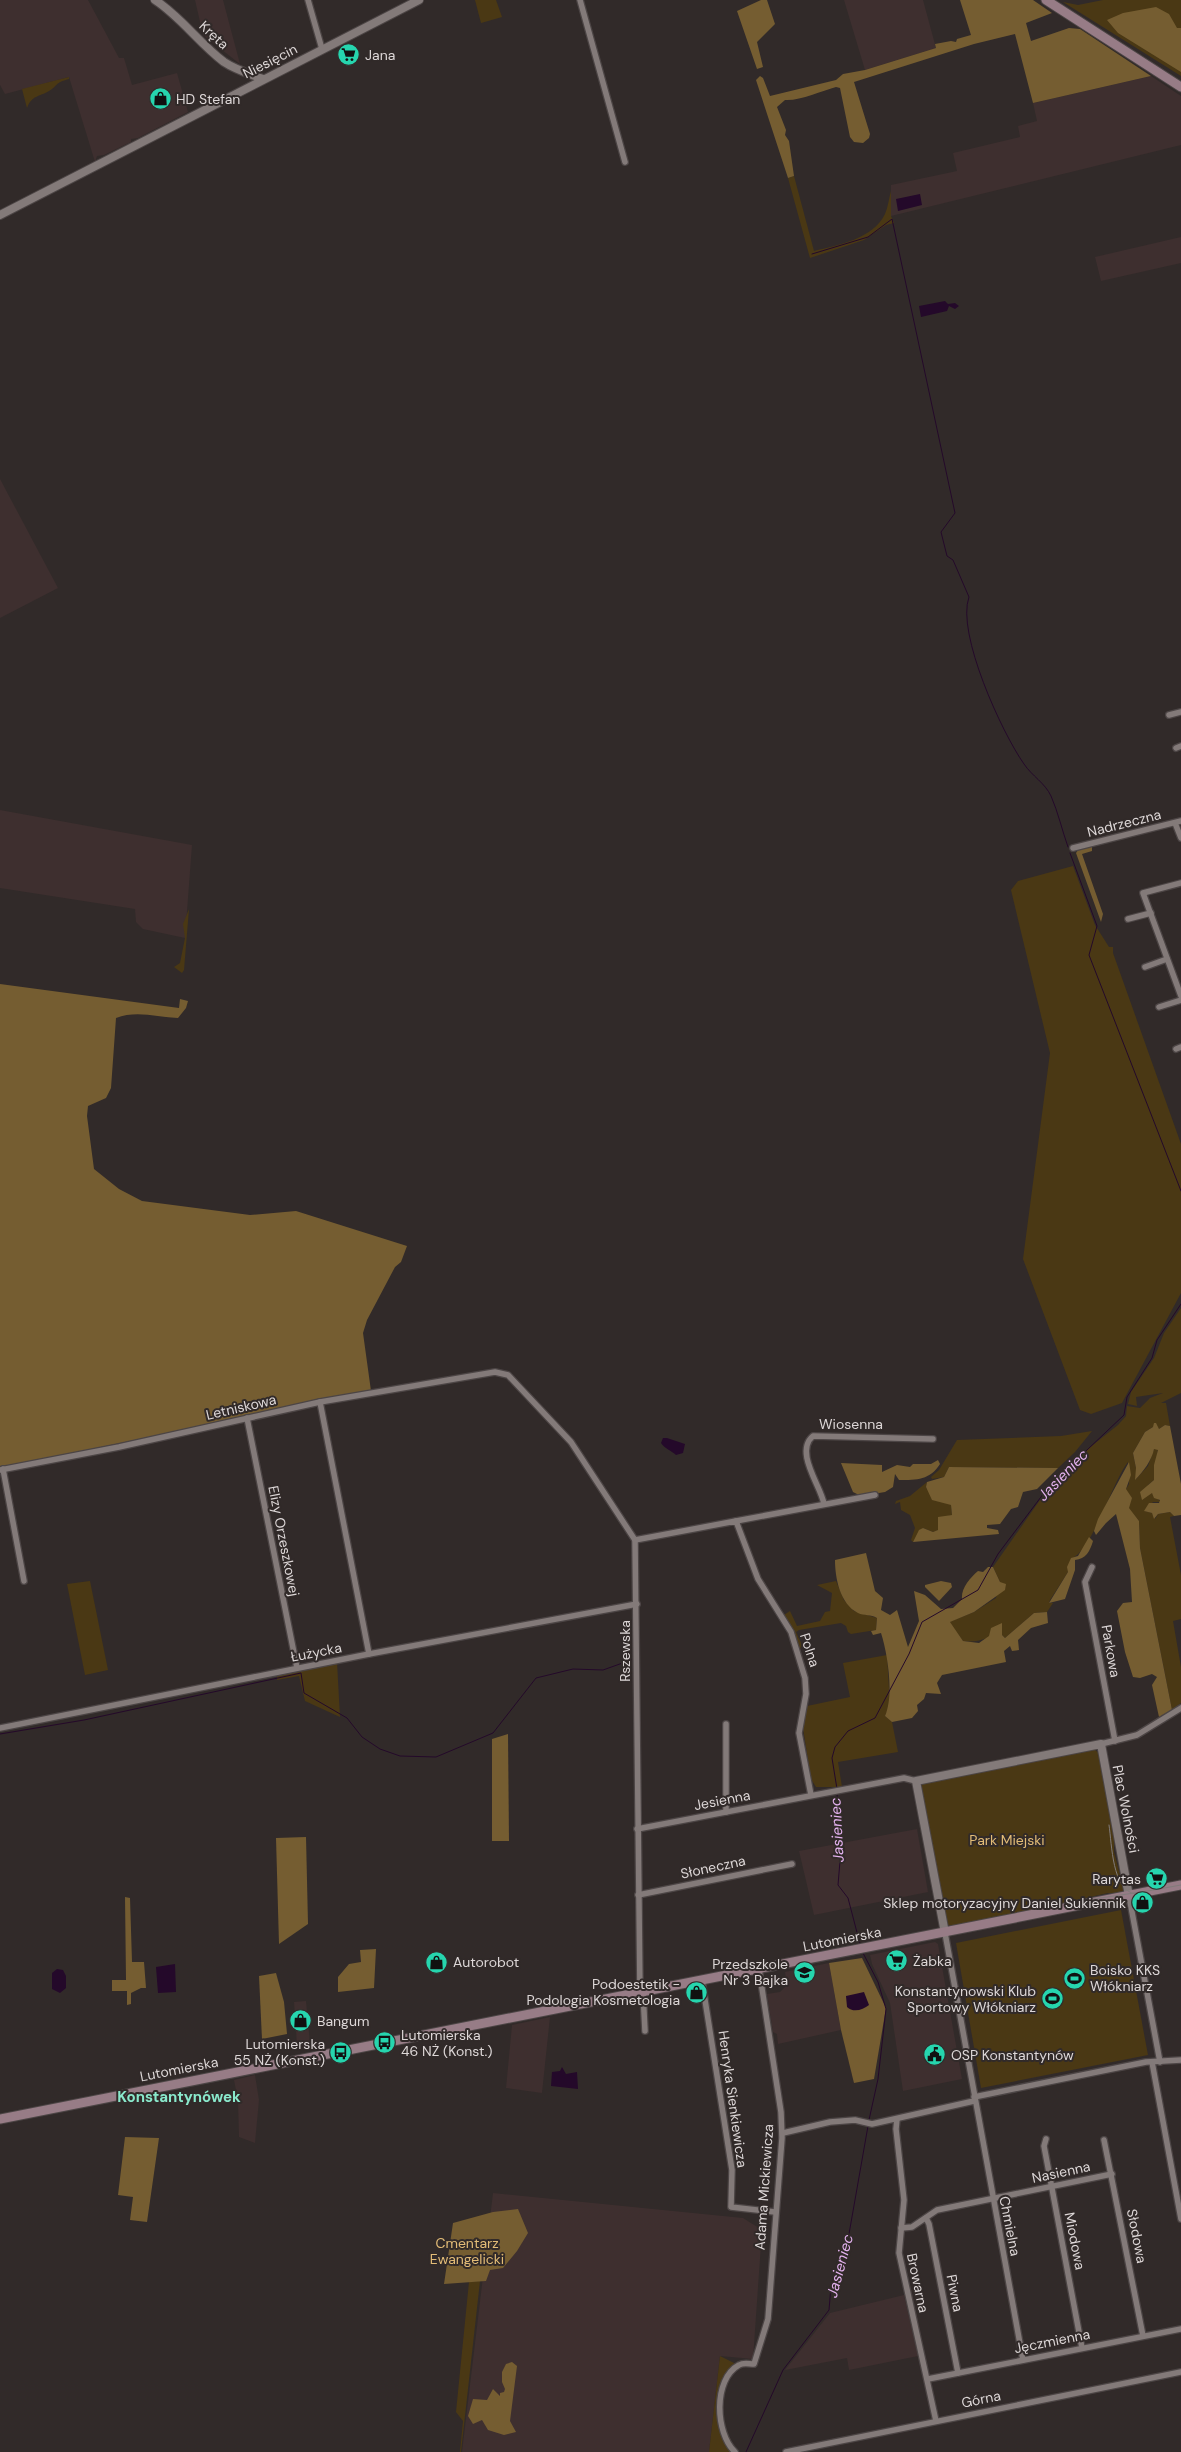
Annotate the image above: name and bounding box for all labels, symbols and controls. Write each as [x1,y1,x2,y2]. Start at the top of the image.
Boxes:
street label: Kręta [195,17,233,53]
street label: Niesięcin [240,40,300,82]
supermarket icon: Jana [337,43,361,67]
place label: Jana [365,46,395,64]
shop icon: HD Stefan [148,87,172,111]
place label: HD Stefan [176,90,240,108]
street label: Nadrzeczna [1085,805,1163,841]
street label: Letniskowa [204,1390,278,1424]
street label: Wiosenna [819,1415,883,1433]
water label: Jasieniec [1033,1444,1093,1505]
street label: Elizy Orzeszkowej [264,1484,304,1598]
street label: Rszewska [616,1620,634,1682]
street label: Parkowa [1098,1623,1124,1679]
street label: Polna [796,1631,824,1669]
street label: Łużycka [289,1638,343,1666]
street label: Plac Wolności [1109,1763,1143,1855]
street label: Jesienna [692,1786,752,1814]
water label: Jasieniec [825,1797,849,1863]
park label: Park Miejski [969,1831,1045,1849]
street label: Słoneczna [679,1851,747,1883]
supermarket icon: Rarytas [1145,1867,1169,1891]
place label: Rarytas [1092,1870,1141,1888]
shop icon: Sklep motoryzacyjny Daniel Sukiennik [1130,1891,1154,1915]
place label: Sklep motoryzacyjny Daniel Sukiennik [883,1894,1126,1912]
street label: Lutomierska [801,1923,883,1955]
supermarket icon: Żabka [885,1949,909,1973]
shop icon: Autorobot [425,1950,449,1974]
place label: Żabka [913,1952,952,1970]
place label: Autorobot [453,1953,519,1971]
place label: Przedszkole Nr 3 Bajka [712,1955,788,1989]
school or university icon: Przedszkole Nr 3 Bajka [792,1960,816,1984]
place label: Boisko KKS Włókniarz [1090,1961,1160,1995]
sports icon: Boisko KKS Włókniarz [1062,1966,1086,1990]
place label: Podoestetik - Podologia Kosmetologia [527,1975,680,2009]
shop icon: Podoestetik - Podologia Kosmetologia [684,1980,708,2004]
place label: Konstantynowski Klub Sportowy Włókniarz [895,1982,1036,2016]
sports icon: Konstantynowski Klub Sportowy Włókniarz [1040,1987,1064,2011]
shop icon: Bangum [289,2009,313,2033]
place label: Bangum [317,2012,369,2030]
place label: Lutomierska 46 NŻ (Konst.) [401,2026,492,2060]
street label: Henryka Sienkiewicza [714,2029,752,2169]
bus stop icon: Lutomierska 46 NŻ (Konst.) [373,2031,397,2055]
place label: Lutomierska 55 NŻ (Konst.) [234,2035,325,2069]
bus stop icon: Lutomierska 55 NŻ (Konst.) [329,2040,353,2064]
public building icon: OSP Konstantynów [923,2043,947,2067]
place label: OSP Konstantynów [951,2046,1074,2064]
street label: Lutomierska [138,2053,220,2085]
district label: Konstantynówek [117,2087,241,2107]
street label: Adama Mickiewicza [751,2123,777,2251]
street label: Nasienna [1030,2157,1092,2187]
street label: Chmielna [995,2195,1025,2257]
street label: Słodowa [1123,2207,1151,2265]
street label: Miodowa [1061,2211,1089,2271]
water label: Jasieniec [822,2232,858,2300]
park label: Cmentarz Ewangelicki [430,2234,504,2268]
street label: Browarna [903,2252,933,2314]
street label: Piwna [943,2273,967,2313]
street label: Jęczmienna [1013,2325,1091,2357]
street label: Górna [960,2386,1002,2412]

